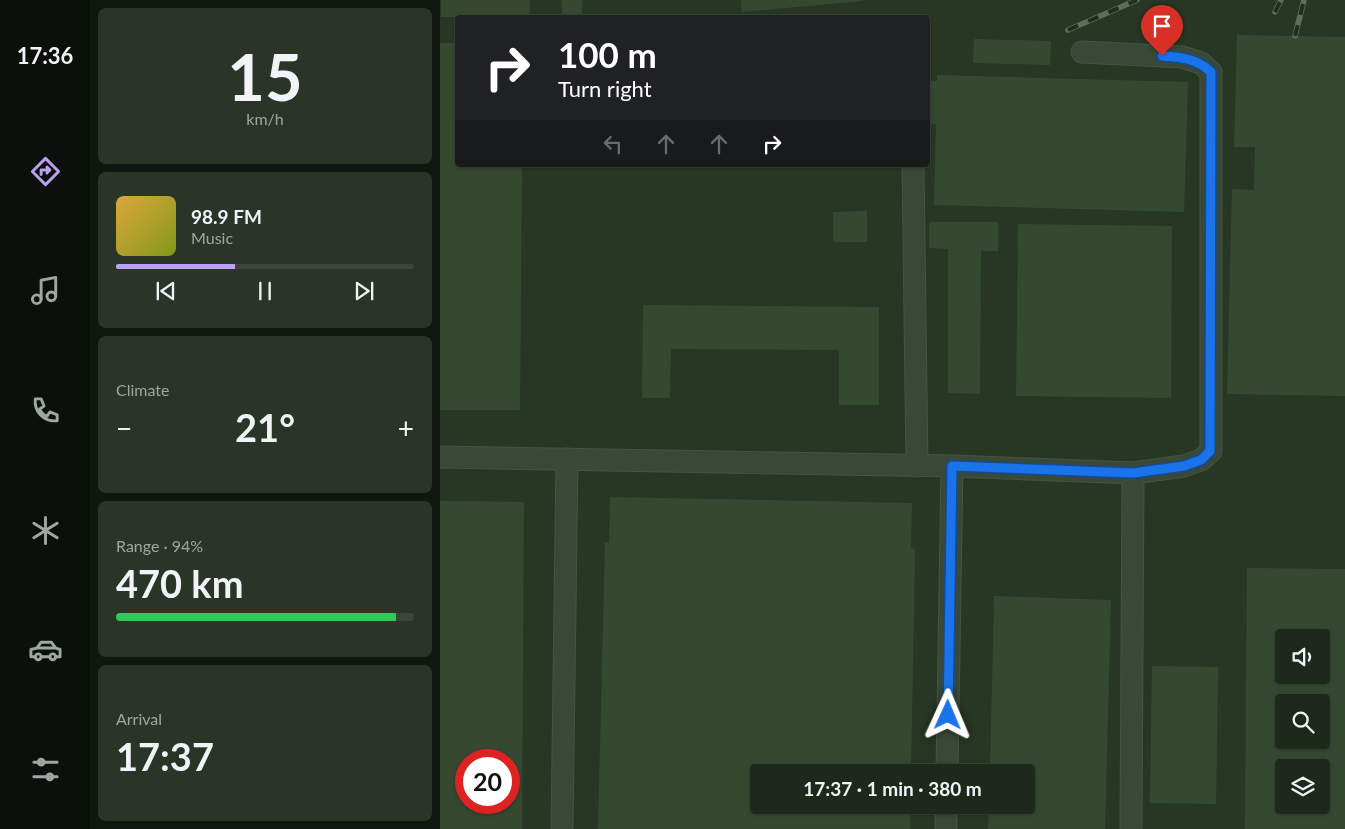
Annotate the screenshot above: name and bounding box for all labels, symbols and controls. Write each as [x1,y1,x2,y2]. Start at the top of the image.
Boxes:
pin [1141,5,1183,56]
icon: arrive [1148,12,1176,40]
text: 100 m [558,33,657,75]
icon: right [475,35,540,100]
text: 15 [227,37,303,115]
text: 17:36 [17,42,73,69]
text: Turn right [558,75,652,102]
text: km/h [246,109,284,128]
icon: left [599,130,627,158]
icon: ahead [652,130,680,158]
icon: ahead [705,130,733,158]
icon: right [758,130,786,158]
icon: directions [28,154,63,189]
text: 98.9 FM [191,205,262,228]
text: Music [191,228,233,247]
icon: music [28,273,63,308]
icon: previous [152,277,180,305]
icon: pause [251,277,279,305]
icon: next [350,277,378,305]
text: Climate [116,380,169,399]
icon: phone [28,393,63,428]
text: 21° [235,404,295,450]
text: − [116,411,132,445]
text: + [398,411,414,445]
icon: climate [28,513,63,548]
text: Range · 94% [116,536,203,555]
text: 470 km [116,560,244,606]
map controls [1275,629,1330,814]
button: sound [1275,629,1330,684]
icon: car [28,632,63,667]
position arrow [921,688,973,740]
button: search [1275,694,1330,749]
text: Arrival [116,709,162,728]
text: 17:37 [116,733,214,779]
speed limit sign: 20 [455,749,520,814]
icon: filters [28,752,63,787]
button: layers [1275,759,1330,814]
text: 17:37 · 1 min · 380 m [803,777,982,800]

